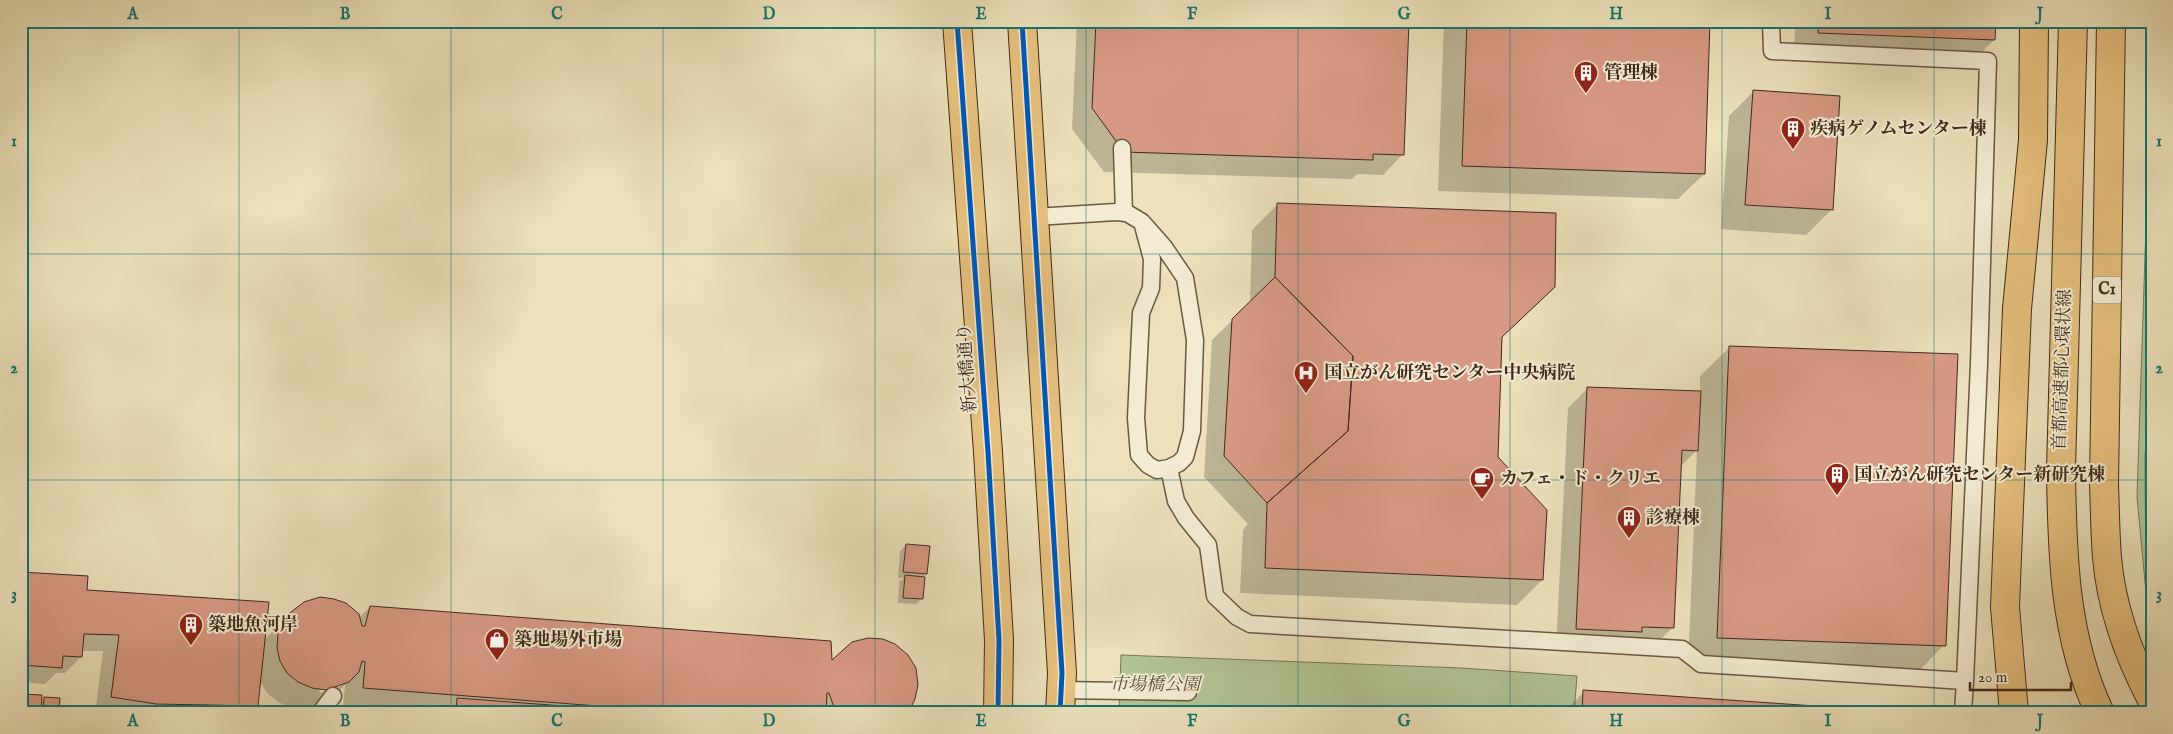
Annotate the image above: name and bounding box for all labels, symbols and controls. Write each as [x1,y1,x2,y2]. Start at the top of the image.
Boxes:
text: A [127,5,140,25]
text: B [340,5,351,25]
text: C [551,5,563,25]
text: D [763,5,776,25]
text: E [975,5,987,25]
text: F [1187,5,1198,25]
text: G [1398,5,1411,25]
text: H [1609,5,1623,25]
text: I [1825,5,1832,25]
text: J [2035,5,2044,25]
building icon: 管理棟 [1573,60,1599,94]
place label: 管理棟 [1604,62,1658,85]
building icon: 疾病ゲノムセンター棟 [1780,116,1806,150]
place label: 疾病ゲノムセンター棟 [1810,118,1987,141]
text: 1 [11,132,17,152]
text: 1 [2156,132,2162,152]
road number: C1 [2093,276,2121,304]
street label: 首都高速都心環状線 [2049,289,2077,451]
street label: 新大橋通り [953,322,983,414]
text: 2 [10,359,18,379]
text: 2 [2155,359,2163,379]
hospital icon: 国立がん研究センター中央病院 [1293,360,1319,394]
place label: 国立がん研究センター中央病院 [1324,362,1575,385]
building icon: 国立がん研究センター新研究棟 [1824,462,1850,496]
place label: 国立がん研究センター新研究棟 [1854,464,2105,487]
cafe icon: カフェ・ド・クリエ [1469,466,1495,500]
place label: カフェ・ド・クリエ [1500,468,1661,491]
building icon: 診療棟 [1616,505,1642,539]
place label: 診療棟 [1646,507,1700,530]
text: 3 [11,585,17,605]
text: 3 [2156,585,2162,605]
building icon: 築地魚河岸 [178,612,204,646]
place label: 築地魚河岸 [208,614,298,637]
shop icon: 築地場外市場 [484,627,510,661]
place label: 築地場外市場 [514,629,622,652]
scale bar [1970,659,2072,691]
text: 20 m [1978,668,2008,687]
park label: 市場橋公園 [1110,674,1203,697]
text: A [127,712,140,732]
text: B [340,712,351,732]
text: C [551,712,563,732]
text: D [763,712,776,732]
text: E [975,712,987,732]
text: F [1187,712,1198,732]
text: G [1398,712,1411,732]
text: H [1609,712,1623,732]
text: I [1825,712,1832,732]
text: J [2035,712,2044,732]

